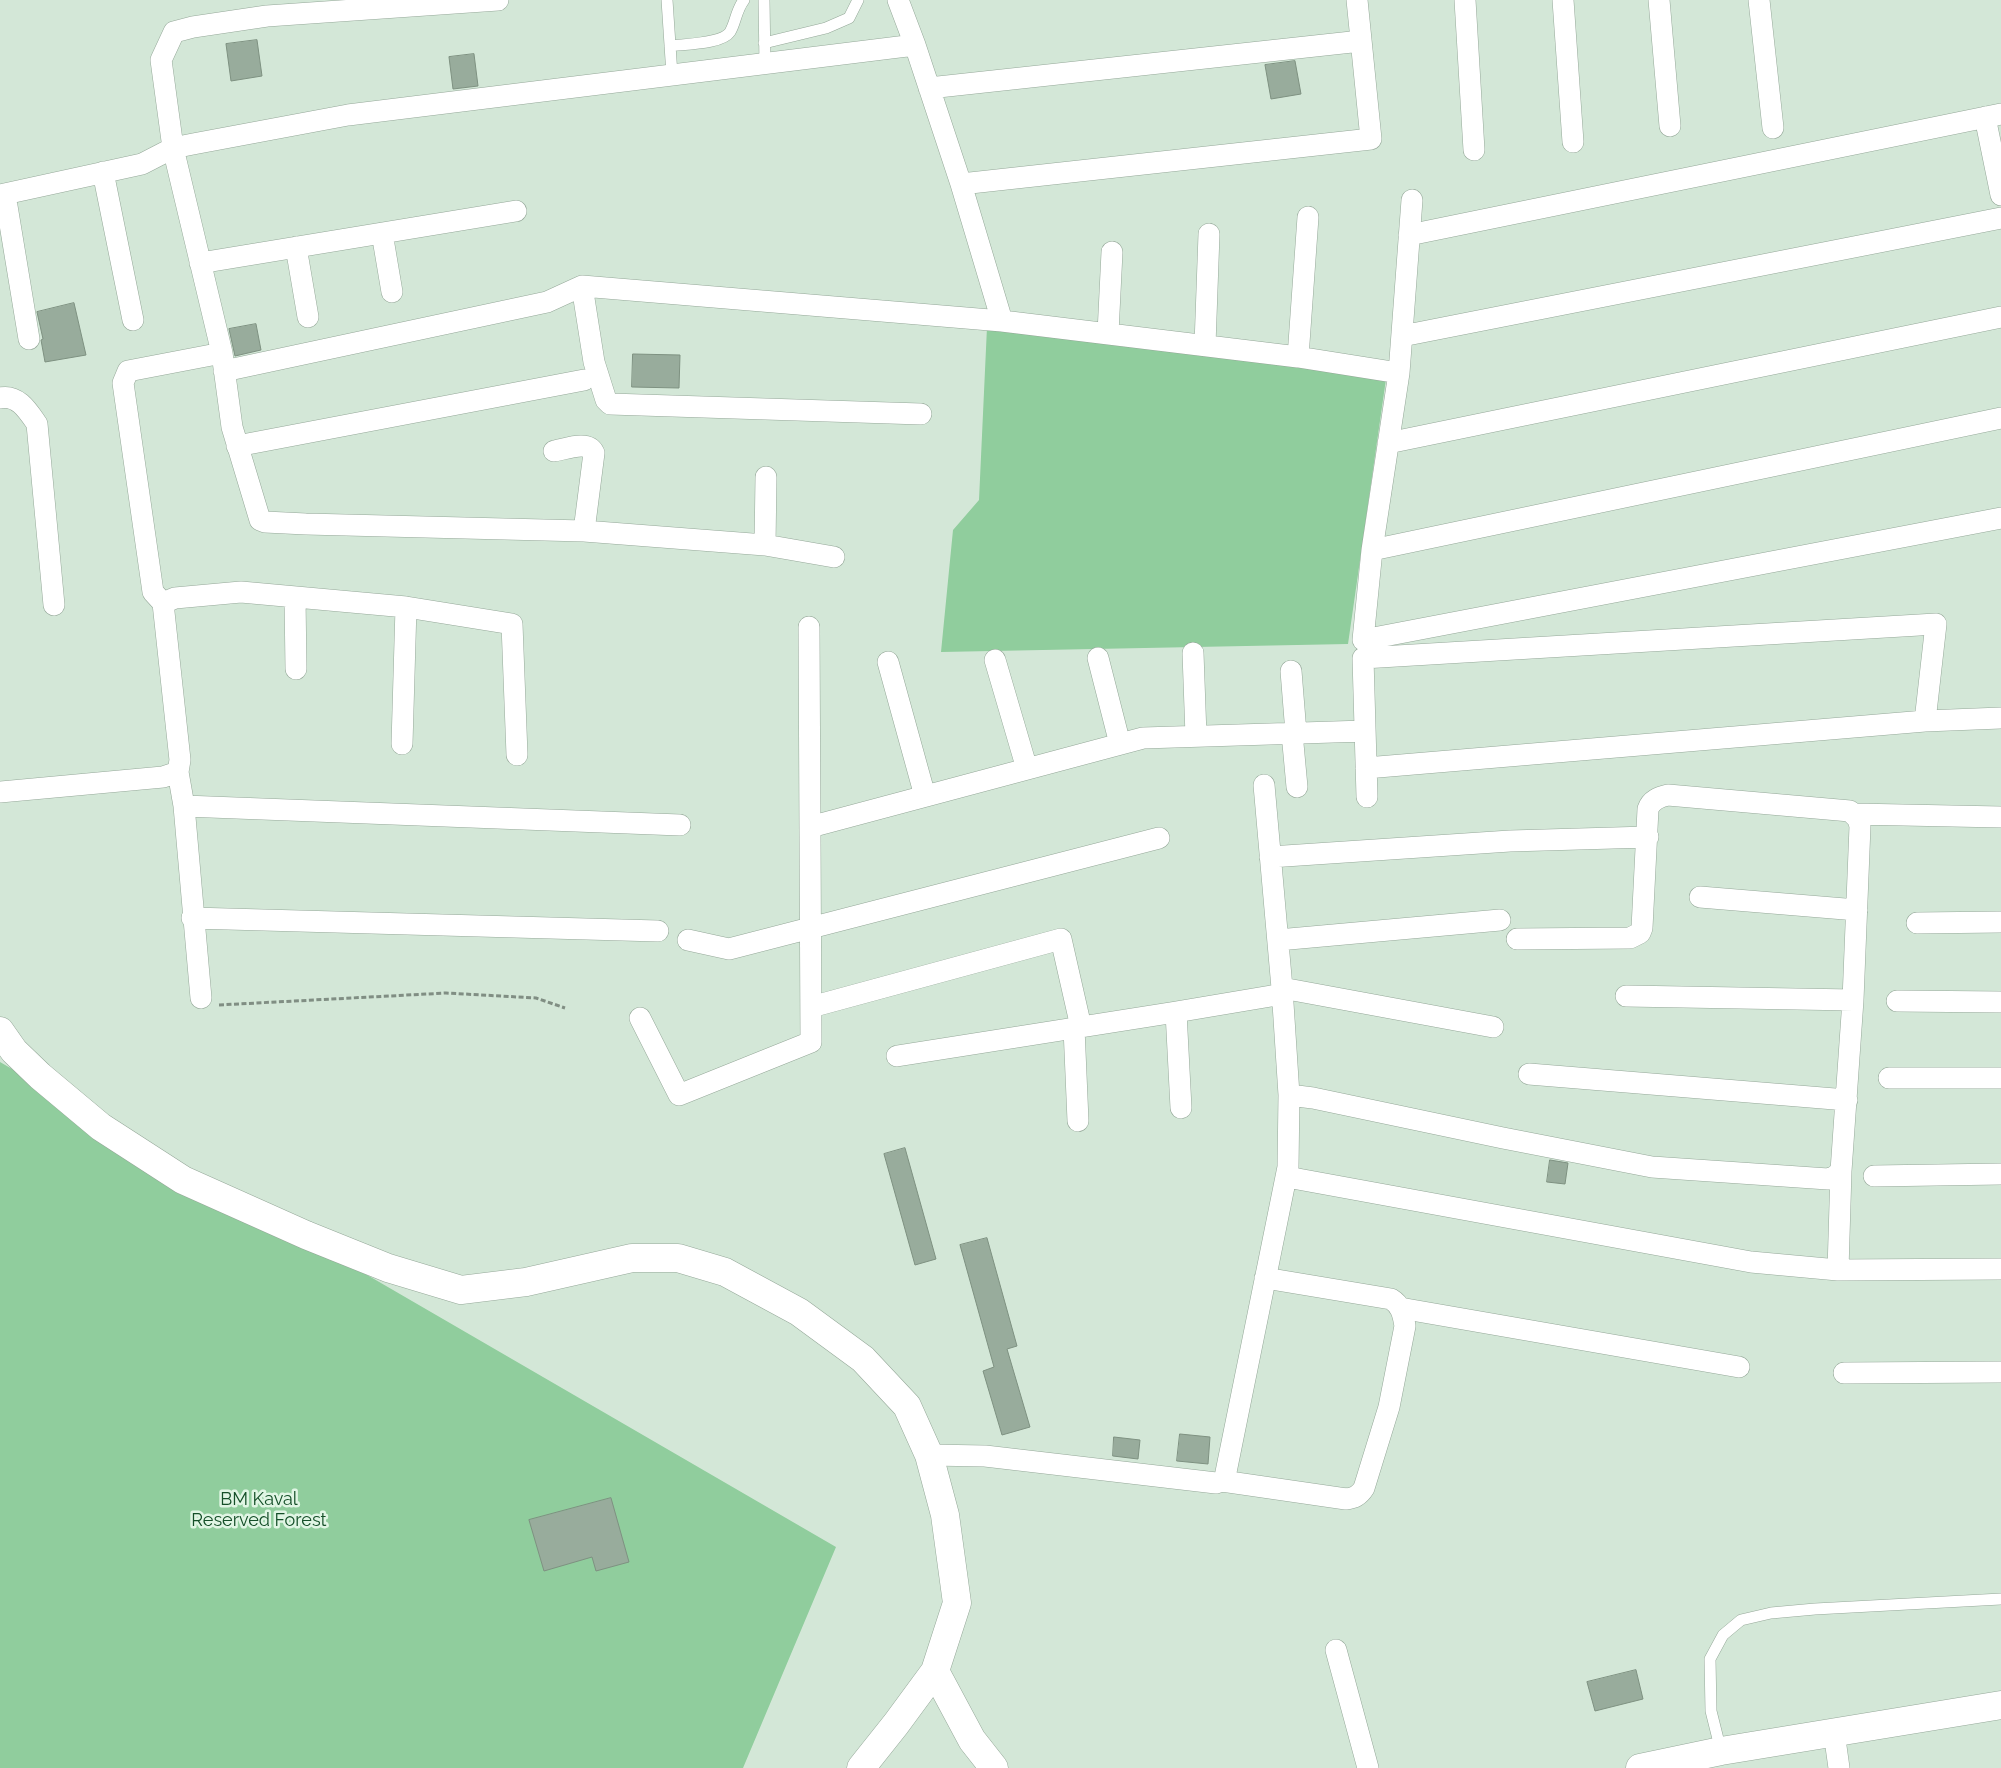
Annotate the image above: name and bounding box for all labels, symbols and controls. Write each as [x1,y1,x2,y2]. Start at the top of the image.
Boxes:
park label: BM Kaval Reserved Forest [191,1489,327,1532]

